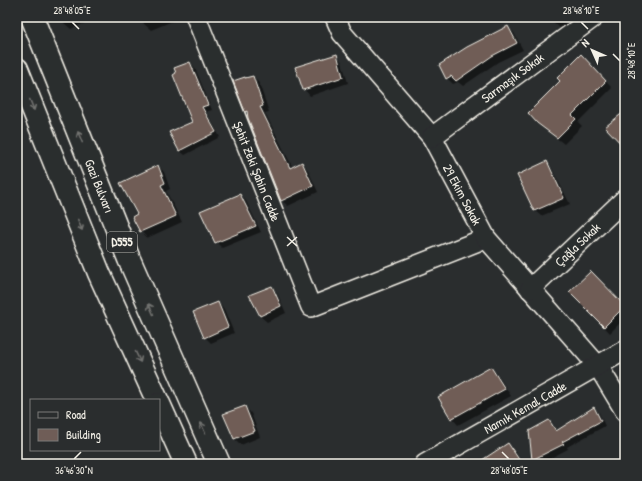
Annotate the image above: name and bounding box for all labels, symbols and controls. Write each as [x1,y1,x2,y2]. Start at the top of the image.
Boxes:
text: 28°48'05"E [53,4,91,17]
text: 28°48'10"E [563,4,600,17]
north arrow [572,30,612,70]
text: N [578,36,592,50]
text: 28°48'10"E [625,42,638,79]
street label: Sarmaşık Sokak [477,48,548,107]
one-way arrow [28,98,36,110]
street label: Şehit Zeki Şahin Cadde [229,119,285,224]
one-way arrow [76,132,83,144]
street label: Gazi Bulvarı [81,156,119,215]
street label: 29 Ekim Sokak [439,161,487,229]
street label: Çağla Sokak [550,218,604,270]
one-way arrow [77,219,84,231]
road number: D555 [107,232,137,252]
one-way arrow [147,304,154,316]
one-way arrow [135,351,142,363]
street label: Namık Kemal Cadde [480,376,569,438]
legend [30,399,160,451]
text: Road [66,406,86,423]
one-way arrow [199,423,206,435]
text: Building [66,426,101,443]
text: 36°46'30"N [55,464,93,477]
text: 28°48'05"E [490,464,528,477]

